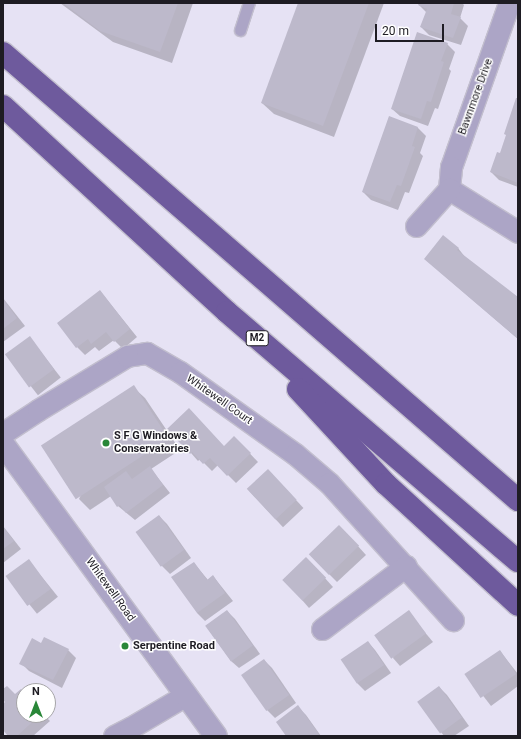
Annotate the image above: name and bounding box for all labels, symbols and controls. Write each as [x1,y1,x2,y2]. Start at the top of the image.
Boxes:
scale bar [377,16,446,42]
text: 20 m [382,24,409,38]
street label: Bawnmore Drive [456,57,496,137]
road number: M2 [245,330,269,346]
street label: Whitewell Court [184,372,254,428]
place label: S F G Windows & Conservatories [114,430,197,456]
marker: S F G Windows & Conservatories [101,438,111,448]
street label: Whitewell Road [83,556,137,624]
place label: Serpentine Road [133,639,215,653]
marker: Serpentine Road [120,641,130,651]
north arrow [16,683,56,723]
text: N [32,685,40,698]

